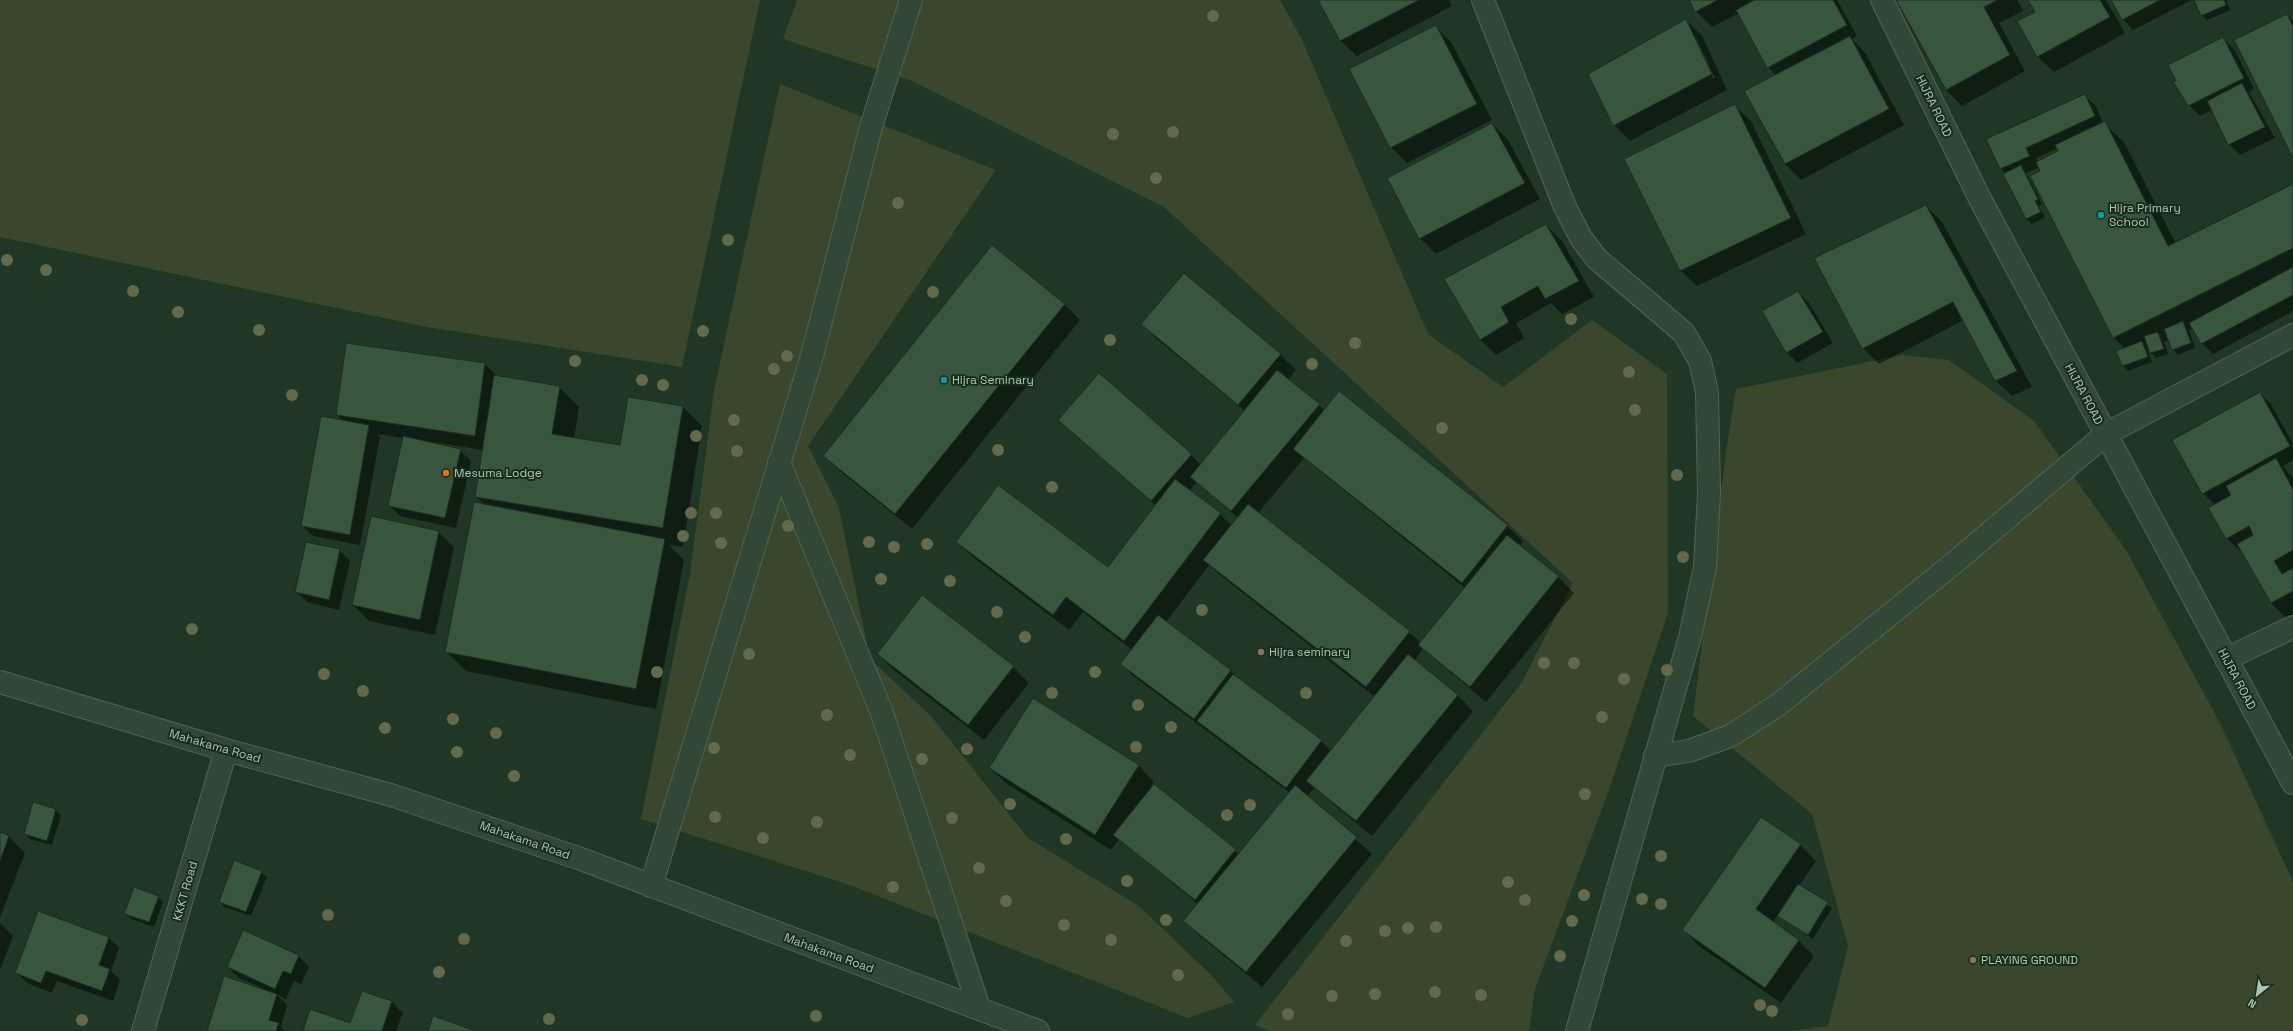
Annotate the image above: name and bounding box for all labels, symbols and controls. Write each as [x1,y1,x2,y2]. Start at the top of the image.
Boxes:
street label: HIJRA ROAD [1912,72,1956,140]
place label: Hijra Primary School [2109,200,2181,230]
marker: Hijra Primary School [2096,210,2106,220]
street label: HIJRA ROAD [2061,361,2107,427]
place label: Hijra Seminary [952,372,1034,388]
marker: Hijra Seminary [939,375,949,385]
place label: Mesuma Lodge [454,465,542,481]
marker: Mesuma Lodge [441,468,451,478]
place label: Hijra seminary [1269,644,1350,660]
street label: HIJRA ROAD [2214,646,2260,712]
marker: Hijra seminary [1256,647,1266,657]
street label: Mahakama Road [167,725,263,767]
street label: Mahakama Road [478,817,572,863]
street label: KKKT Road [169,859,201,923]
street label: Mahakama Road [782,929,876,977]
place label: PLAYING GROUND [1981,952,2078,968]
marker: PLAYING GROUND [1968,955,1978,965]
north arrow [2237,975,2277,1015]
text: N [2245,996,2259,1012]

